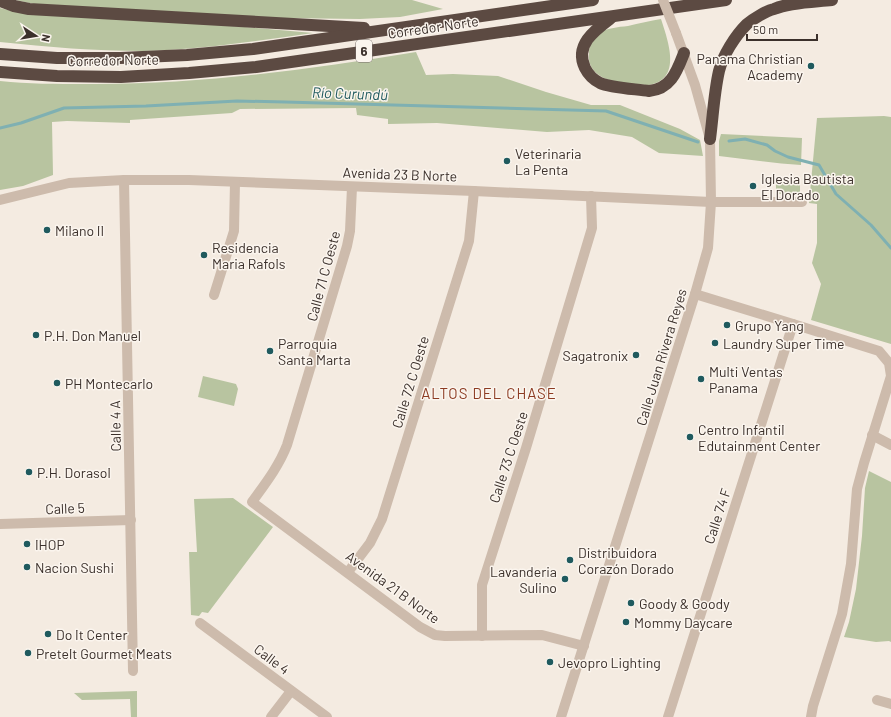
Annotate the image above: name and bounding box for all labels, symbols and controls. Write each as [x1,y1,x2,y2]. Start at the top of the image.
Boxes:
street label: Corredor Norte [386,12,480,42]
north arrow [16,16,56,56]
scale bar [747,16,817,42]
text: 50 m [753,22,778,36]
text: N [39,33,53,43]
road number: 6 [356,40,372,62]
place label: Panama Christian Academy [697,50,804,83]
street label: Corredor Norte [67,51,159,69]
marker: Panama Christian Academy [806,61,816,71]
water label: Río Curundú [312,83,388,103]
place label: Veterinaria La Penta [515,145,581,178]
marker: Veterinaria La Penta [502,156,512,166]
street label: Avenida 23 B Norte [343,164,457,184]
place label: Iglesia Bautista El Dorado [761,170,854,203]
marker: Iglesia Bautista El Dorado [748,181,758,191]
place label: Milano II [55,222,104,239]
marker: Milano II [42,225,52,235]
street label: Calle 71 C Oeste [303,229,343,323]
place label: Residencia Maria Rafols [212,239,286,272]
marker: Residencia Maria Rafols [199,250,209,260]
street label: Calle Juan Rivera Reyes [632,286,690,428]
place label: Grupo Yang [735,317,804,334]
marker: Grupo Yang [722,320,732,330]
place label: P.H. Don Manuel [44,327,141,344]
marker: P.H. Don Manuel [31,330,41,340]
street label: Calle 72 C Oeste [388,334,432,430]
place label: Parroquia Santa Marta [278,335,351,368]
place label: Laundry Super Time [723,335,844,352]
marker: Laundry Super Time [710,338,720,348]
marker: Parroquia Santa Marta [265,346,275,356]
place label: Sagatronix [563,347,628,364]
marker: Sagatronix [631,350,641,360]
place label: Multi Ventas Panama [709,363,783,396]
marker: Multi Ventas Panama [696,374,706,384]
place label: PH Montecarlo [65,375,153,392]
marker: PH Montecarlo [52,378,62,388]
district label: ALTOS DEL CHASE [421,384,557,402]
street label: Calle 4 A [106,400,124,452]
street label: Calle 73 C Oeste [485,409,531,505]
place label: Centro Infantil Edutainment Center [698,421,820,454]
marker: Centro Infantil Edutainment Center [685,432,695,442]
place label: P.H. Dorasol [37,464,111,481]
marker: P.H. Dorasol [24,467,34,477]
street label: Calle 74 F [700,486,734,546]
street label: Calle 5 [45,499,85,517]
place label: IHOP [35,536,65,553]
marker: IHOP [22,539,32,549]
place label: Distribuidora Corazón Dorado [578,544,674,577]
street label: Avenida 21 B Norte [343,547,443,627]
marker: Distribuidora Corazón Dorado [565,555,575,565]
place label: Nacion Sushi [35,559,114,576]
marker: Nacion Sushi [22,562,32,572]
place label: Lavanderia Sulino [490,563,557,596]
marker: Lavanderia Sulino [560,574,570,584]
place label: Goody & Goody [639,595,730,612]
marker: Goody & Goody [626,598,636,608]
place label: Mommy Daycare [634,614,733,631]
marker: Mommy Daycare [621,617,631,627]
place label: Do It Center [56,626,128,643]
marker: Do It Center [43,629,53,639]
street label: Calle 4 [251,640,293,678]
place label: Pretelt Gourmet Meats [36,645,172,662]
marker: Pretelt Gourmet Meats [23,648,33,658]
place label: Jevopro Lighting [558,654,661,671]
marker: Jevopro Lighting [545,657,555,667]

